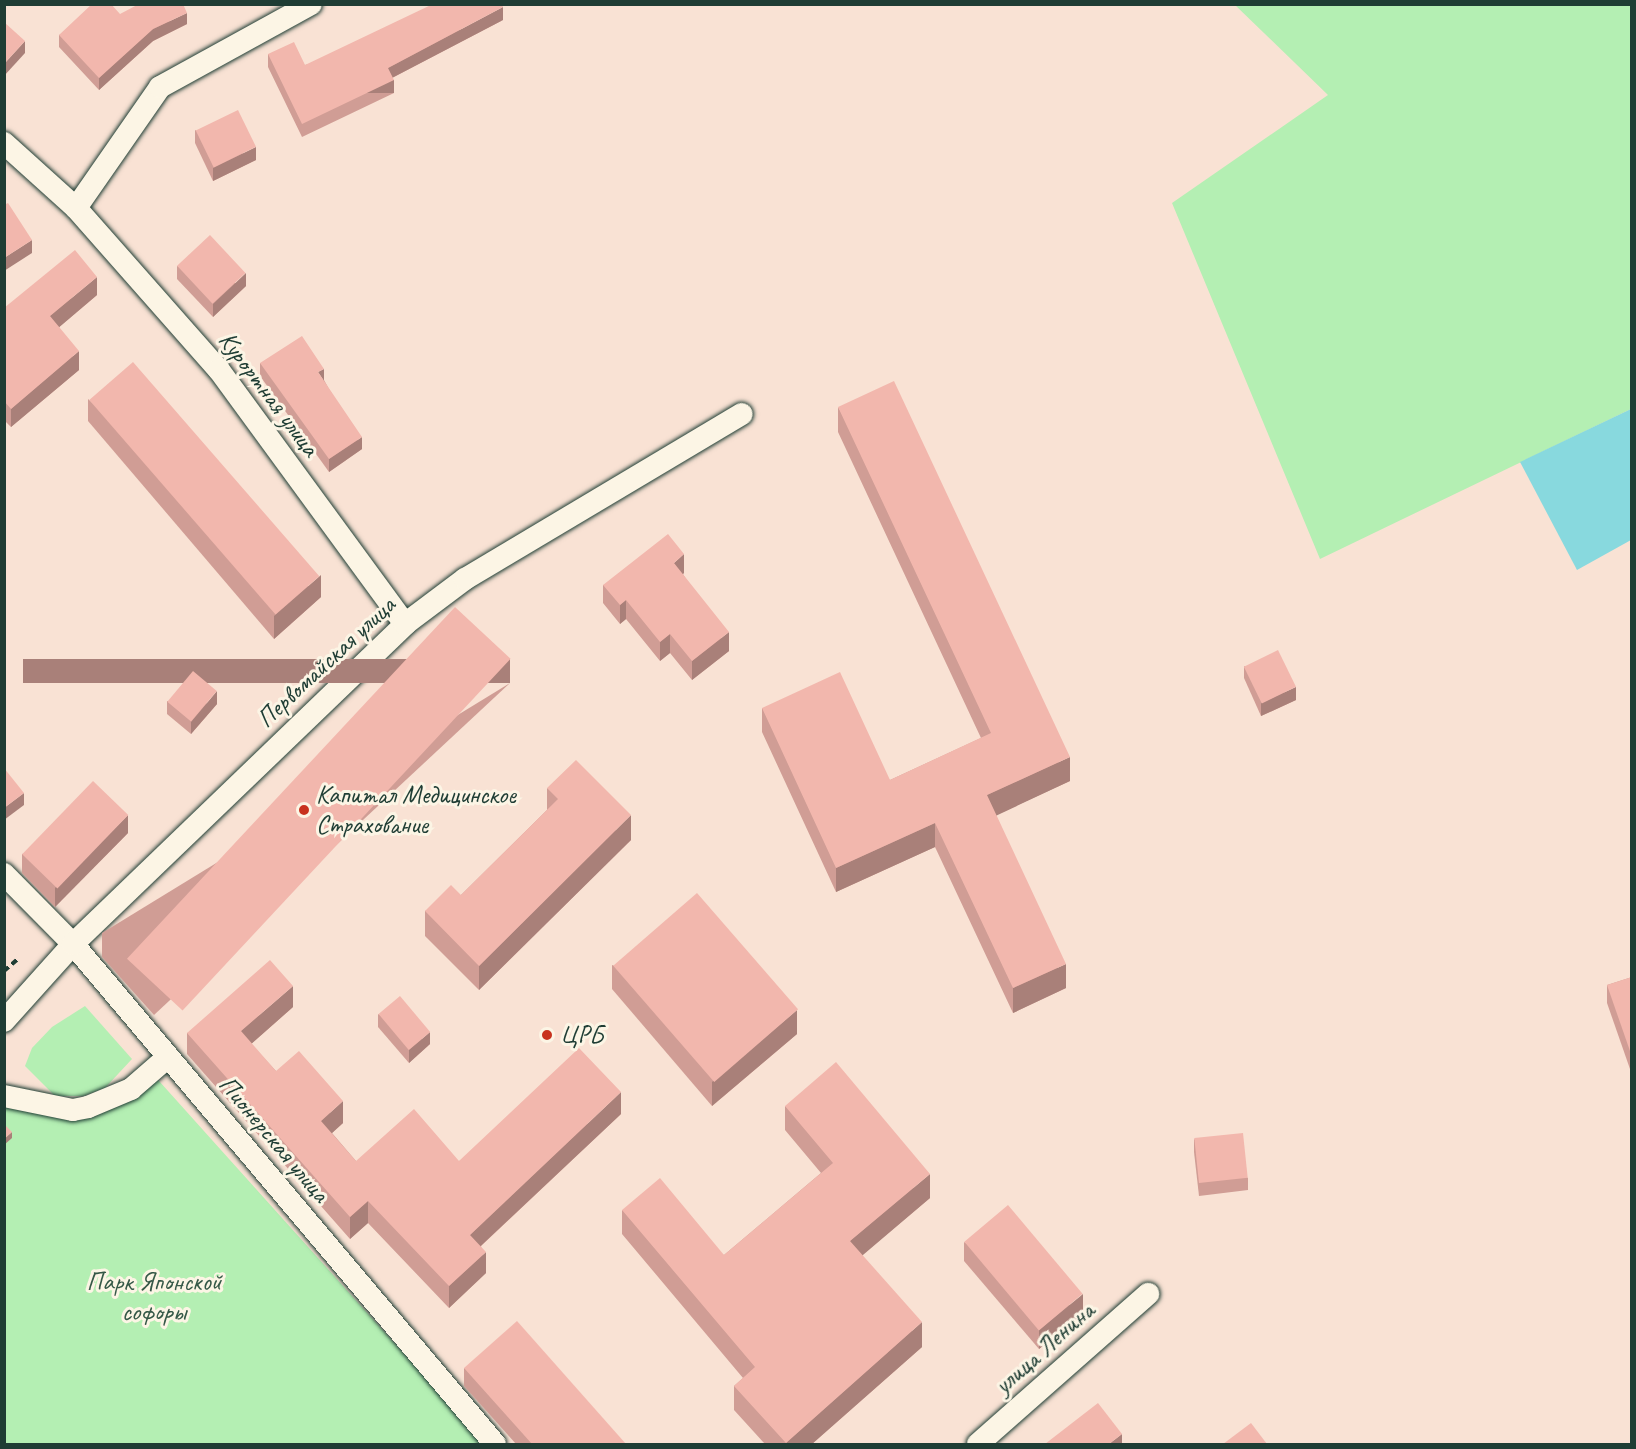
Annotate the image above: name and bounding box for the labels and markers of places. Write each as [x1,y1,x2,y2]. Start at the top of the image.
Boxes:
place label: Капитал Медицинское Страхование [316,779,516,840]
marker: Капитал Медицинское Страхование [297,803,311,817]
place label: ЦРБ [560,1019,603,1051]
marker: ЦРБ [538,1026,556,1044]

